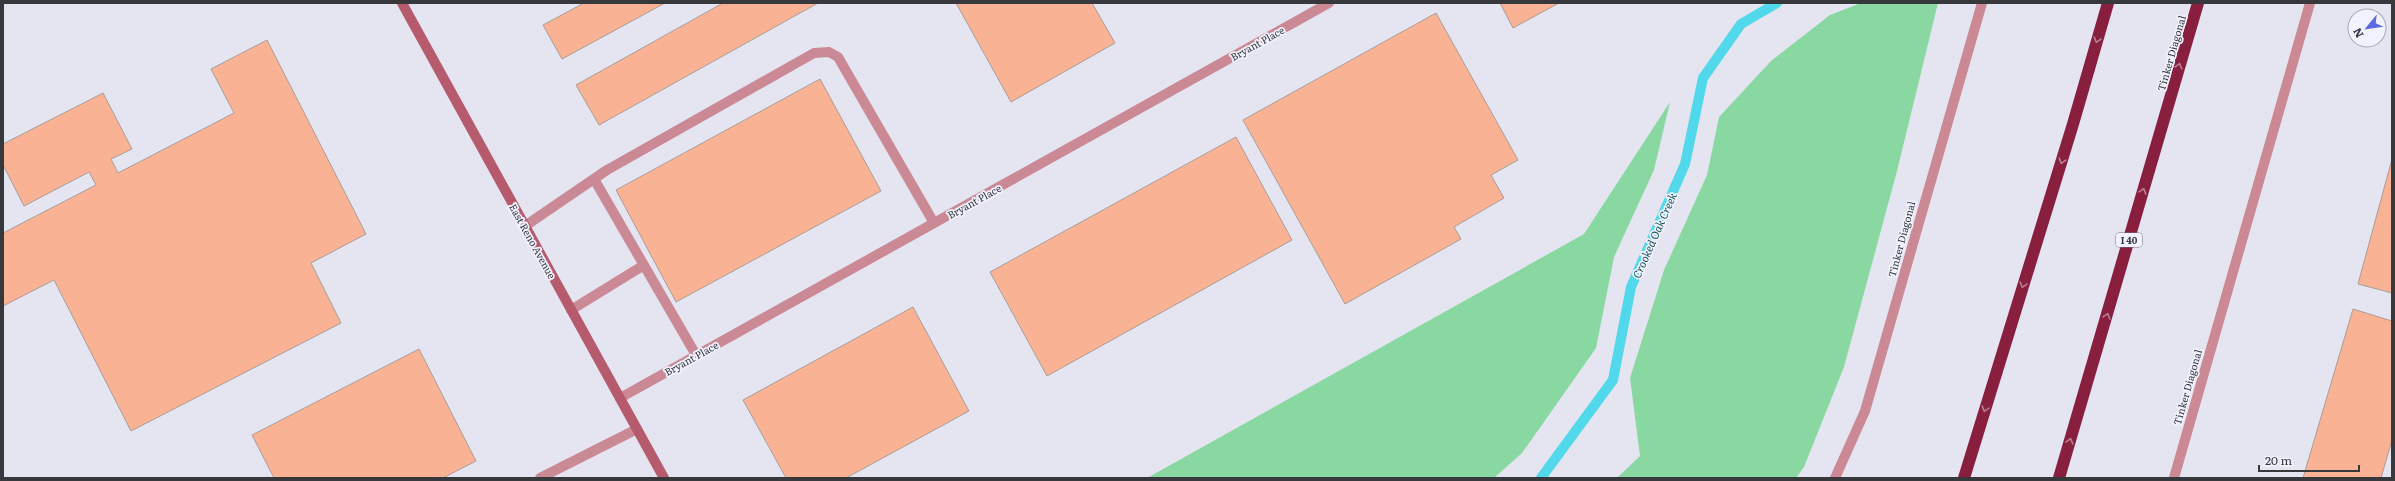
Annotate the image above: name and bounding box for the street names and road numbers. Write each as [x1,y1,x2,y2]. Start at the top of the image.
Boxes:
street label: Tinker Diagonal [2153,13,2189,93]
street label: Bryant Place [1227,22,1287,64]
street label: Bryant Place [944,180,1004,222]
street label: Tinker Diagonal [1884,199,1918,279]
street label: East Reno Avenue [506,201,560,281]
road number: I 40 [2116,233,2142,247]
street label: Bryant Place [661,337,721,379]
street label: Tinker Diagonal [2169,347,2205,427]

